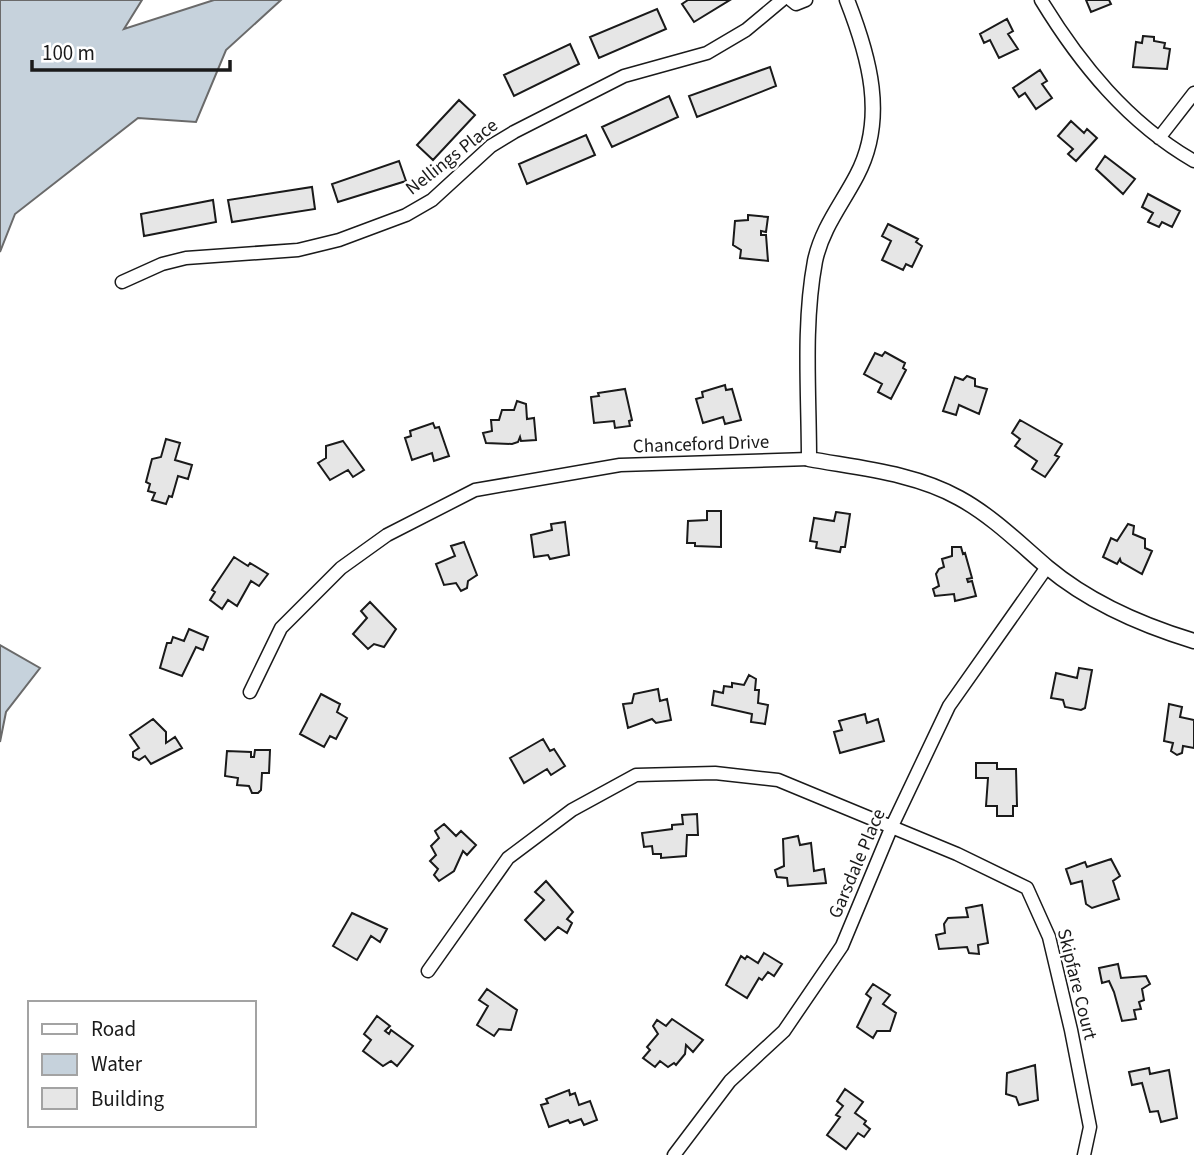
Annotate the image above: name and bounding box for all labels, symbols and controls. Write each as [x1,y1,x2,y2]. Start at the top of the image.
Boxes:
scale bar [32,28,229,72]
text: 100 m [42,38,95,68]
street label: Nellings Place [400,112,504,202]
street label: Chanceford Drive [632,429,770,460]
street label: Garsdale Place [822,805,893,923]
street label: Skipfare Court [1050,926,1104,1043]
legend [28,1001,256,1127]
text: Road [91,1014,136,1044]
text: Water [91,1049,143,1079]
text: Building [91,1084,165,1114]

